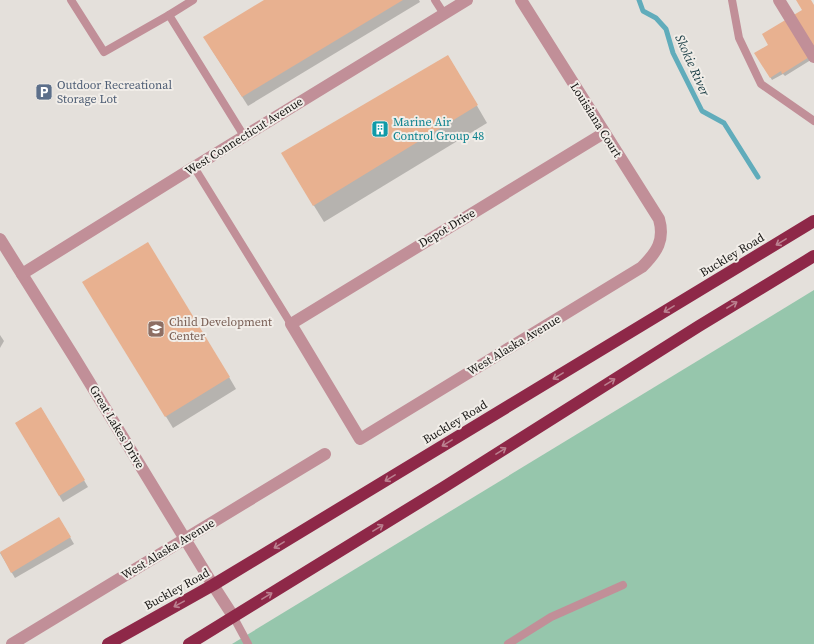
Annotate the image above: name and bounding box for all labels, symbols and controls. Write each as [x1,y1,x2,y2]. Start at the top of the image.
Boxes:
water label: Skokie River [671,32,714,99]
place label: Outdoor Recreational Storage Lot [57,77,172,107]
street label: Louisiana Court [567,80,625,161]
parking icon: Outdoor Recreational Storage Lot [34,82,54,102]
street label: West Connecticut Avenue [182,93,306,179]
place label: Marine Air Control Group 48 [393,114,484,144]
building icon: Marine Air Control Group 48 [370,119,390,139]
street label: Depot Drive [416,205,478,251]
street label: Buckley Road [697,229,767,280]
one-way arrow [775,238,787,246]
one-way arrow [726,301,738,309]
one-way arrow [663,305,675,313]
street label: West Alaska Avenue [464,311,564,379]
place label: Child Development Center [169,314,272,344]
school or university icon: Child Development Center [146,319,166,339]
one-way arrow [553,372,564,380]
one-way arrow [605,378,616,386]
street label: Great Lakes Drive [86,382,148,472]
street label: Buckley Road [420,396,490,447]
one-way arrow [441,440,453,448]
one-way arrow [495,447,507,455]
one-way arrow [384,474,396,482]
street label: West Alaska Avenue [118,515,218,583]
one-way arrow [372,524,383,532]
one-way arrow [273,542,285,550]
street label: Buckley Road [142,564,213,613]
one-way arrow [261,592,272,600]
one-way arrow [173,601,185,609]

